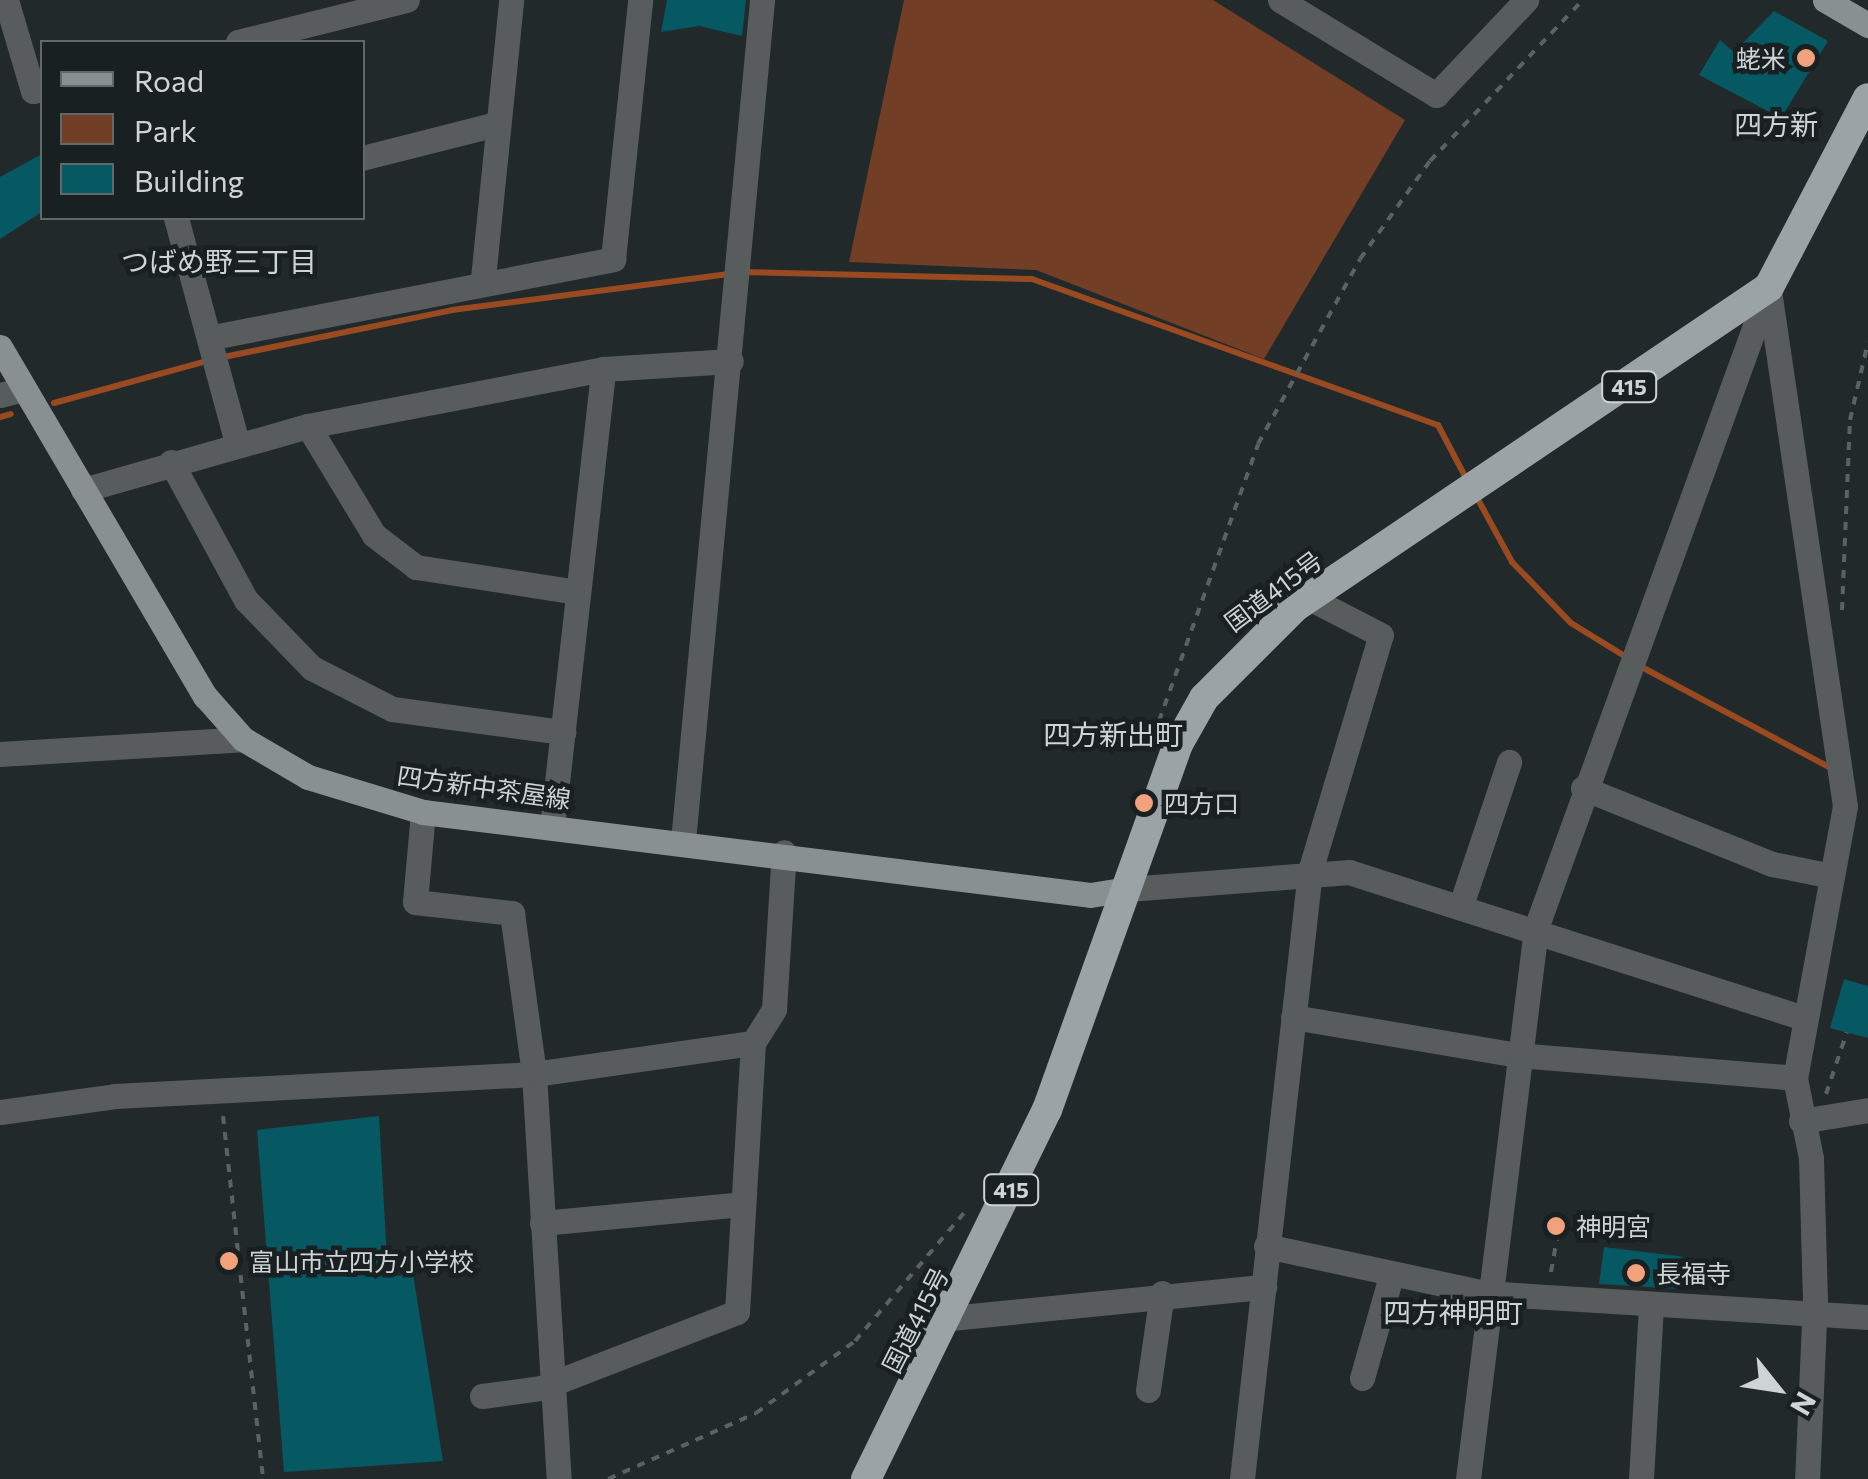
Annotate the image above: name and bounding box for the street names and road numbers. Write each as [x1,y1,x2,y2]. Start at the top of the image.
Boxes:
road number: 415 [1599,370,1659,404]
street label: 国道415号 [1218,545,1328,637]
street label: 四方新中茶屋線 [395,760,573,814]
road number: 415 [981,1173,1041,1207]
street label: 国道415号 [876,1262,954,1378]

